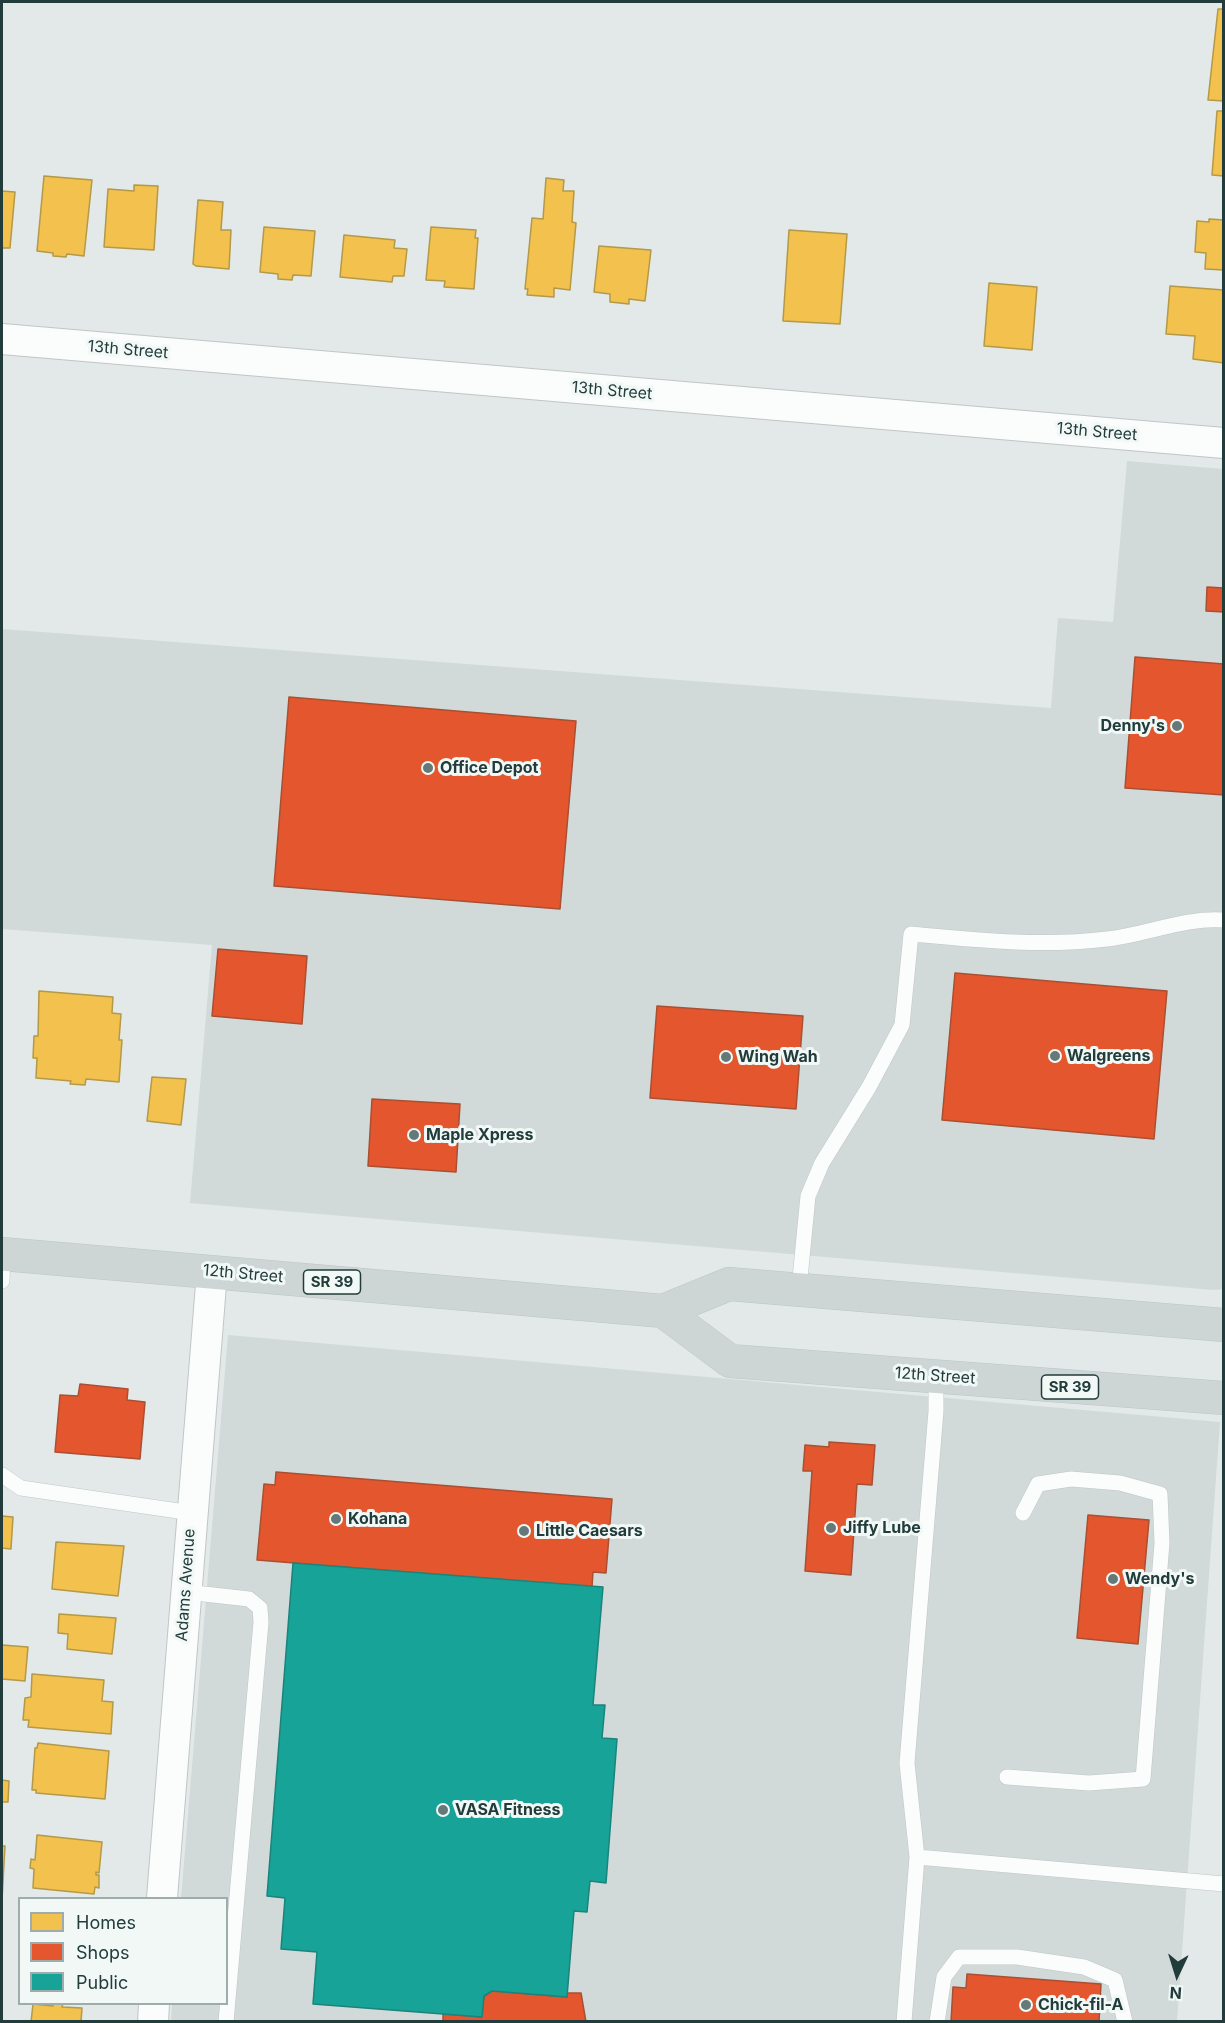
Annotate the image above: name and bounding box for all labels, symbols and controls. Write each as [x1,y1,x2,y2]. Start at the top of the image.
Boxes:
street label: 13th Street [87,337,169,363]
street label: 13th Street [571,378,653,404]
street label: 13th Street [1056,419,1138,445]
place label: Denny's [1100,716,1165,736]
marker: Denny's [1170,719,1184,733]
place label: Office Depot [440,758,538,778]
marker: Office Depot [421,761,435,775]
place label: Walgreens [1067,1046,1151,1066]
place label: Wing Wah [738,1047,818,1067]
marker: Walgreens [1048,1049,1062,1063]
marker: Wing Wah [719,1050,733,1064]
place label: Maple Xpress [426,1125,533,1145]
marker: Maple Xpress [407,1128,421,1142]
street label: 12th Street [202,1261,284,1287]
road number: SR 39 [304,1270,360,1294]
street label: 12th Street [894,1364,976,1388]
road number: SR 39 [1042,1375,1098,1399]
place label: Kohana [348,1509,407,1529]
marker: Kohana [329,1512,343,1526]
place label: Jiffy Lube [843,1518,921,1538]
place label: Little Caesars [536,1521,643,1541]
marker: Jiffy Lube [824,1521,838,1535]
marker: Little Caesars [517,1524,531,1538]
street label: Adams Avenue [172,1528,200,1642]
place label: Wendy's [1125,1569,1194,1589]
marker: Wendy's [1106,1572,1120,1586]
place label: VASA Fitness [455,1800,560,1820]
marker: VASA Fitness [436,1803,450,1817]
legend [18,1897,228,2005]
text: Homes [76,1912,136,1933]
text: Shops [76,1942,130,1963]
north arrow [1147,1945,1207,2005]
text: Public [76,1972,128,1993]
text: N [1169,1983,1183,2003]
place label: Chick-fil-A [1038,1995,1123,2015]
marker: Chick-fil-A [1019,1998,1033,2012]

